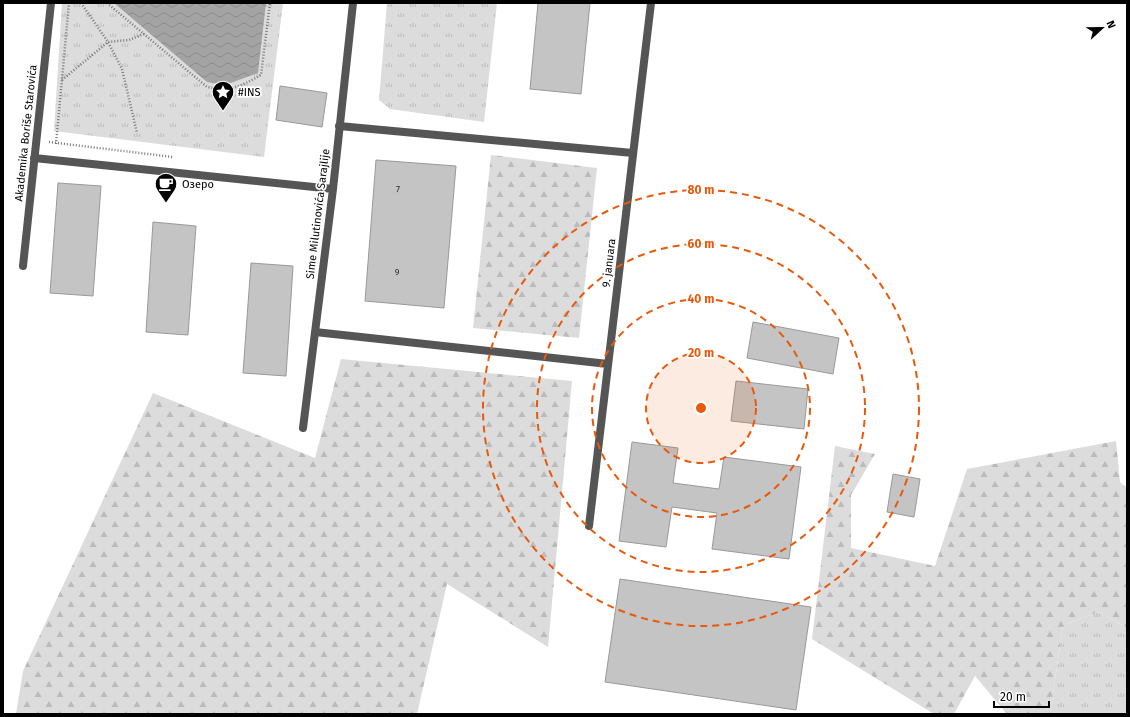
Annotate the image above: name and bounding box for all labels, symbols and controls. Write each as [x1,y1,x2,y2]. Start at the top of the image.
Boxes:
north arrow [1082,8,1122,48]
text: N [1103,19,1118,30]
street label: Akademika Boriše Starovića [12,64,40,202]
place icon: #INS [210,79,236,112]
place label: #INS [238,86,260,99]
street label: Sime Milutinovića Sarajlije [304,148,332,280]
cafe icon: Озеро [153,171,179,204]
place label: Озеро [182,178,214,191]
text: 80 m [688,183,714,197]
house number: 7 [396,184,400,194]
text: 60 m [688,237,714,251]
street label: 9. januara [600,238,618,288]
house number: 9 [395,267,400,277]
text: 40 m [688,292,714,306]
text: 20 m [688,346,714,360]
centre of rings [694,401,708,415]
scale bar [994,683,1049,709]
text: 20 m [1000,690,1026,704]

